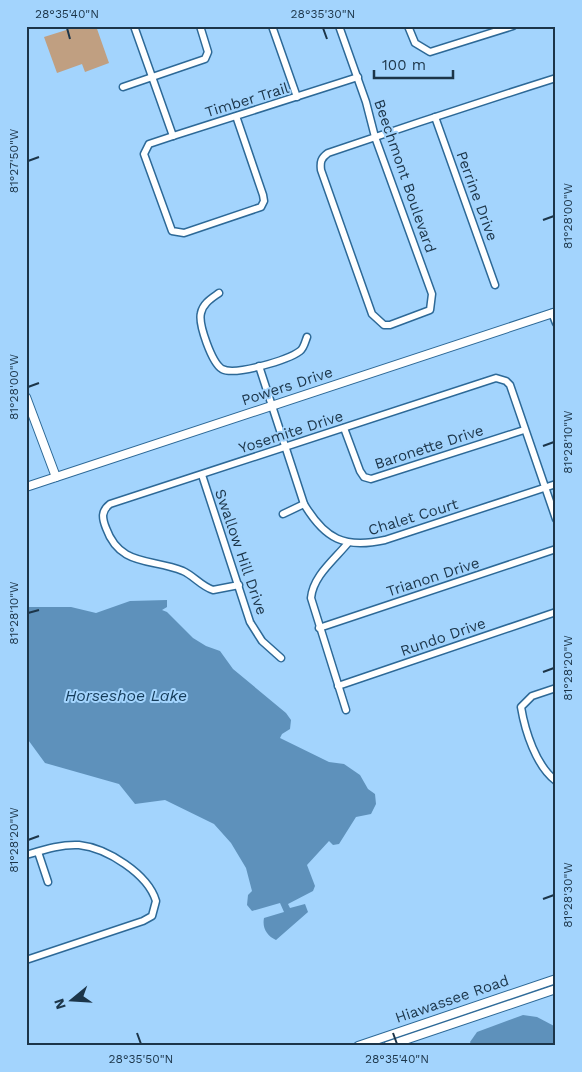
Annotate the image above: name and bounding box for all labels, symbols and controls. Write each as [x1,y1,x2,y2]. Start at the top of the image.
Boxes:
text: 28°35'40"N [35,7,99,21]
text: 28°35'30"N [291,7,355,21]
scale bar [374,48,453,80]
text: 100 m [382,56,426,74]
street label: Timber Trail [203,79,291,121]
street label: Beechmont Boulevard [370,97,440,255]
text: 81°27'50"W [7,128,21,193]
street label: Perrine Drive [452,149,502,243]
text: 81°28'00"W [561,182,575,249]
text: 81°28'00"W [7,353,21,420]
street label: Powers Drive [239,363,335,409]
street label: Yosemite Drive [237,407,345,457]
text: 81°28'10"W [561,410,575,474]
street label: Baronette Drive [372,421,486,473]
street label: Swallow Hill Drive [211,487,271,617]
street label: Chalet Court [366,495,461,539]
street label: Trianon Drive [384,554,482,600]
text: 81°28'10"W [7,581,21,645]
street label: Rundo Drive [398,614,488,660]
text: 81°28'20"W [561,635,575,701]
water label: Horseshoe Lake [65,686,187,705]
text: 81°28'20"W [7,807,21,873]
text: 81°28'30"W [561,862,575,928]
street label: Hiawassee Road [393,971,511,1027]
north arrow [48,974,98,1024]
text: N [50,997,69,1011]
text: 28°35'50"N [109,1052,173,1066]
text: 28°35'40"N [365,1052,429,1066]

